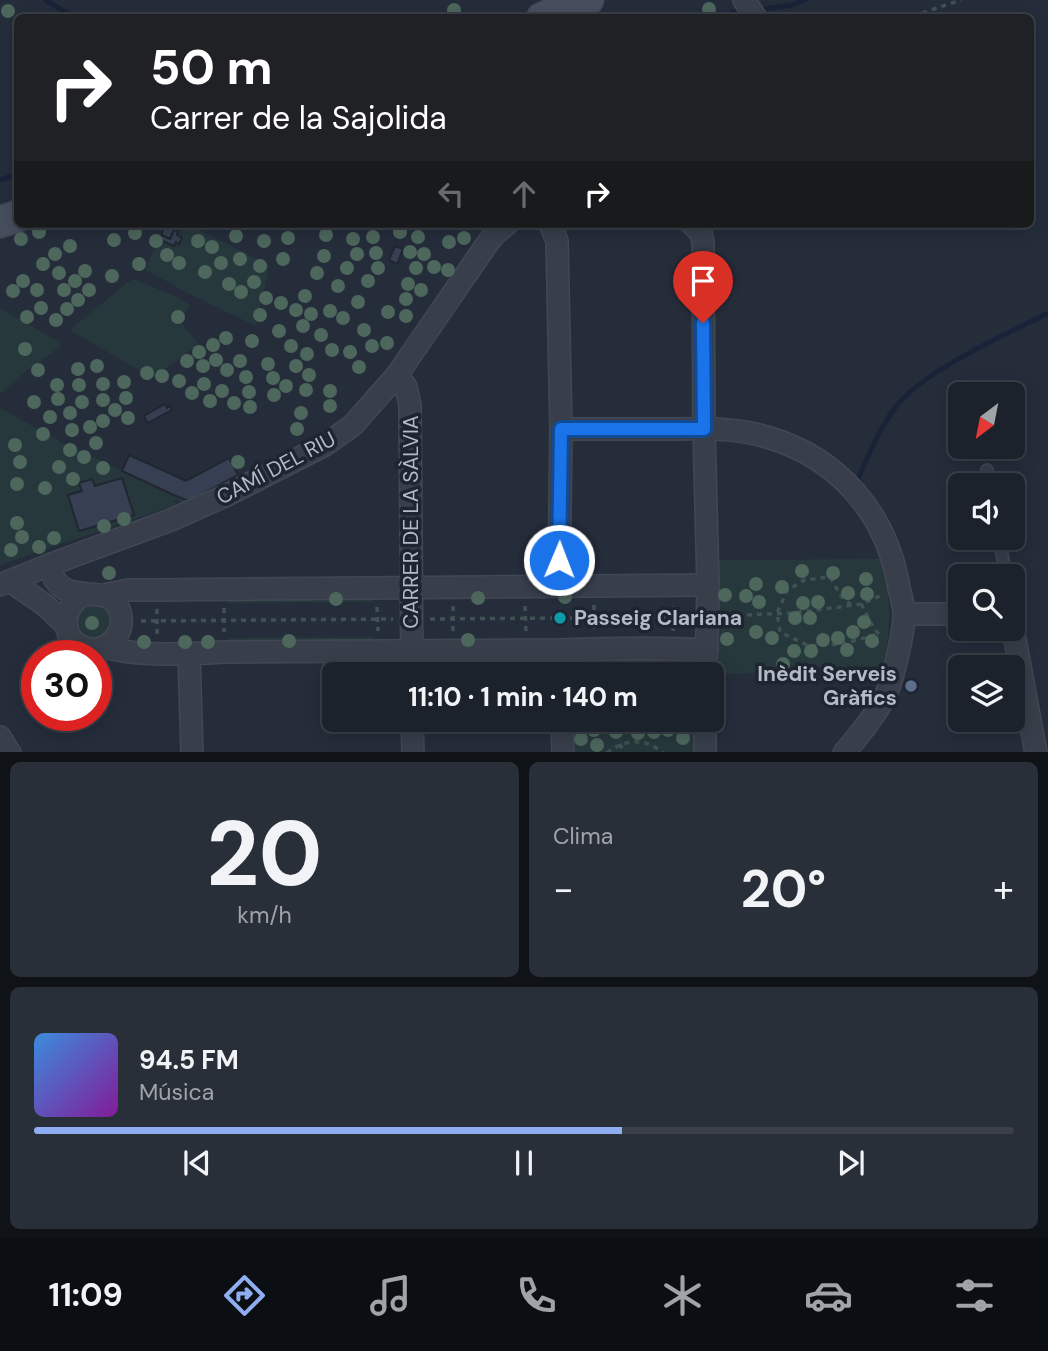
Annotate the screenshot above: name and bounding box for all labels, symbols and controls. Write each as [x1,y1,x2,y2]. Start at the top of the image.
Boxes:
text: 50 m [150,35,273,99]
icon: right [35,42,126,133]
text: Carrer de la Sajolida [150,97,447,139]
icon: left [432,175,470,213]
icon: ahead [505,175,543,213]
icon: right [578,175,616,213]
pin [673,251,733,323]
icon: arrive [684,262,722,300]
north arrow [948,382,1026,458]
map controls [948,382,1025,732]
street label: CARRER DE LA SÀLVIA [397,415,425,629]
street label: CAMÍ DEL RIU [212,425,340,511]
button: sound [948,473,1025,550]
position arrow [522,523,596,597]
button: search [948,564,1025,641]
place label: Passeig Clariana [574,604,742,632]
marker: Passeig Clariana [552,610,568,626]
speed limit sign: 30 [21,640,112,731]
button: layers [948,655,1025,732]
place label: Inèdit Serveis Gràfics [757,660,897,712]
marker: Inèdit Serveis Gràfics [903,678,919,694]
text: 11:10 · 1 min · 140 m [408,680,638,714]
text: 20 [206,795,323,913]
text: Clima [553,821,613,851]
text: 20° [741,855,826,923]
text: − [553,864,574,914]
text: + [993,864,1014,914]
text: km/h [237,900,292,930]
text: 94.5 FM [139,1043,239,1077]
text: Música [139,1077,214,1107]
icon: previous [178,1144,216,1182]
icon: pause [505,1144,543,1182]
icon: next [832,1144,870,1182]
icon: directions [220,1271,269,1320]
icon: music [366,1271,415,1320]
icon: phone [512,1271,561,1320]
icon: climate [658,1271,707,1320]
icon: car [804,1271,853,1320]
icon: filters [950,1271,999,1320]
text: 11:09 [49,1274,123,1316]

